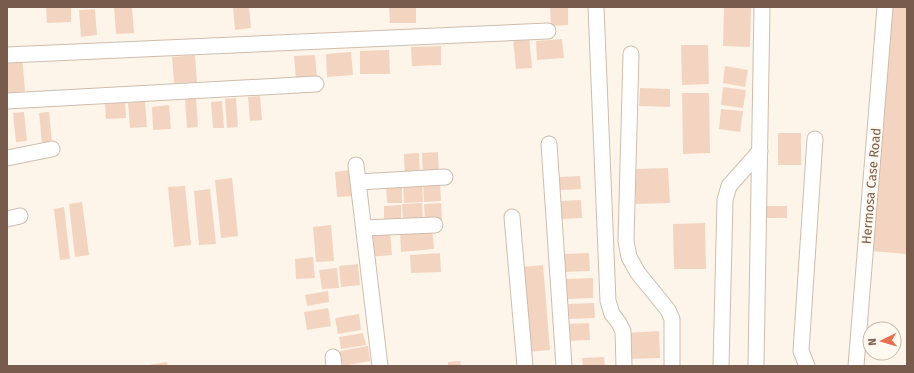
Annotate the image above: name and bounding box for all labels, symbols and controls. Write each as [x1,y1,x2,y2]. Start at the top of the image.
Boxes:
street label: Hermosa Case Road [858,127,884,245]
north arrow [862,321,902,361]
text: N [866,338,879,346]

